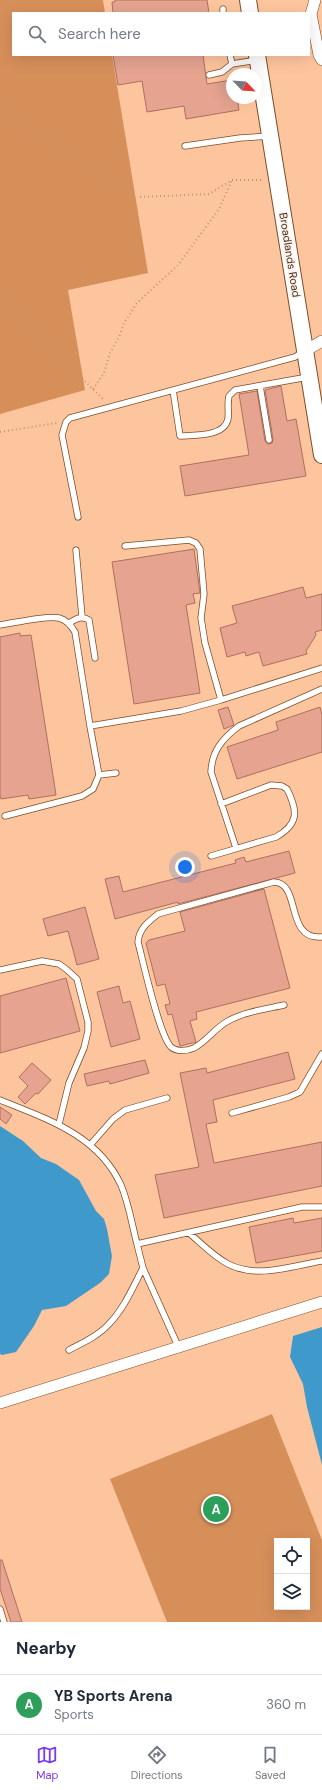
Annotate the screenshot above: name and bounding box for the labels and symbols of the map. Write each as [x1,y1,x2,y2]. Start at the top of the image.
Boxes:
north arrow [226,68,262,104]
street label: Broadlands Road [276,212,304,298]
your location [175,857,195,877]
pin: A [203,1494,229,1524]

